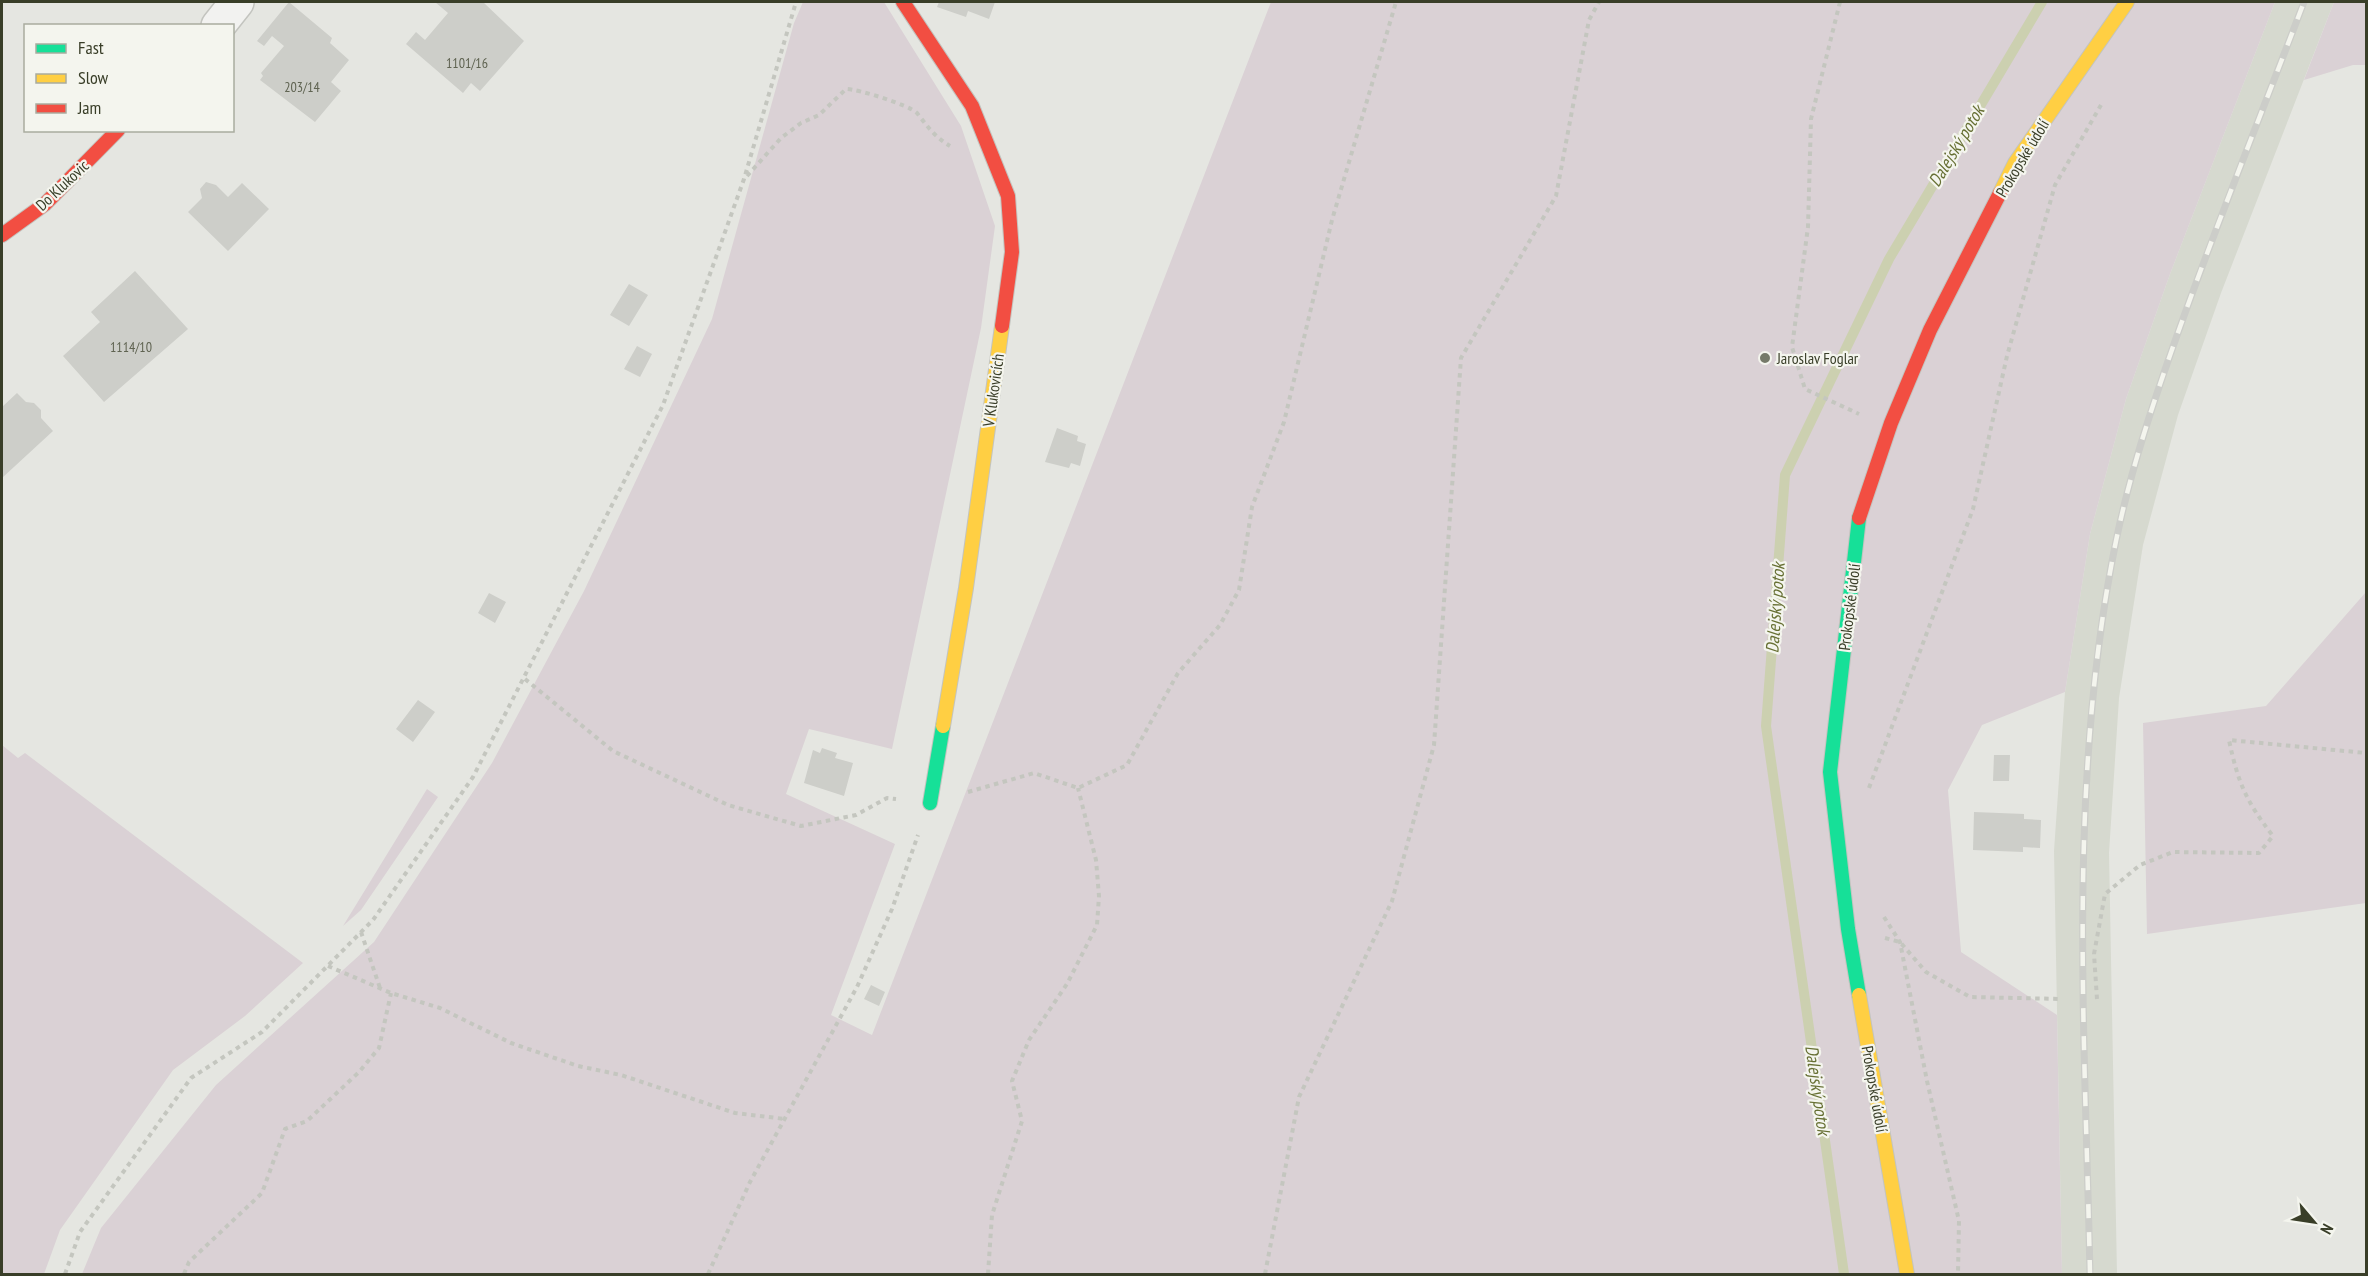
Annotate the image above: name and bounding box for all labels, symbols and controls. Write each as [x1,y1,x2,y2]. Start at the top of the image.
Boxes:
legend [24,24,234,132]
text: Fast [78,36,104,59]
house number: 1101/16 [446,54,488,72]
text: Slow [78,66,109,89]
house number: 203/14 [284,78,321,96]
text: Jam [77,96,101,119]
water label: Dalejský potok [1923,100,1990,191]
street label: Prokopské údolí [1991,115,2053,201]
street label: Do Klukovic [31,155,93,215]
house number: 1114/10 [110,338,152,356]
place label: Jaroslav Foglar [1776,348,1859,368]
marker: Jaroslav Foglar [1758,351,1772,365]
street label: V Klukovicích [978,352,1008,429]
water label: Dalejský potok [1760,560,1790,654]
street label: Prokopské údolí [1834,562,1864,652]
water label: Dalejský potok [1800,1044,1836,1138]
street label: Prokopské údolí [1858,1044,1893,1134]
north arrow [2284,1192,2344,1252]
text: N [2316,1221,2338,1238]

